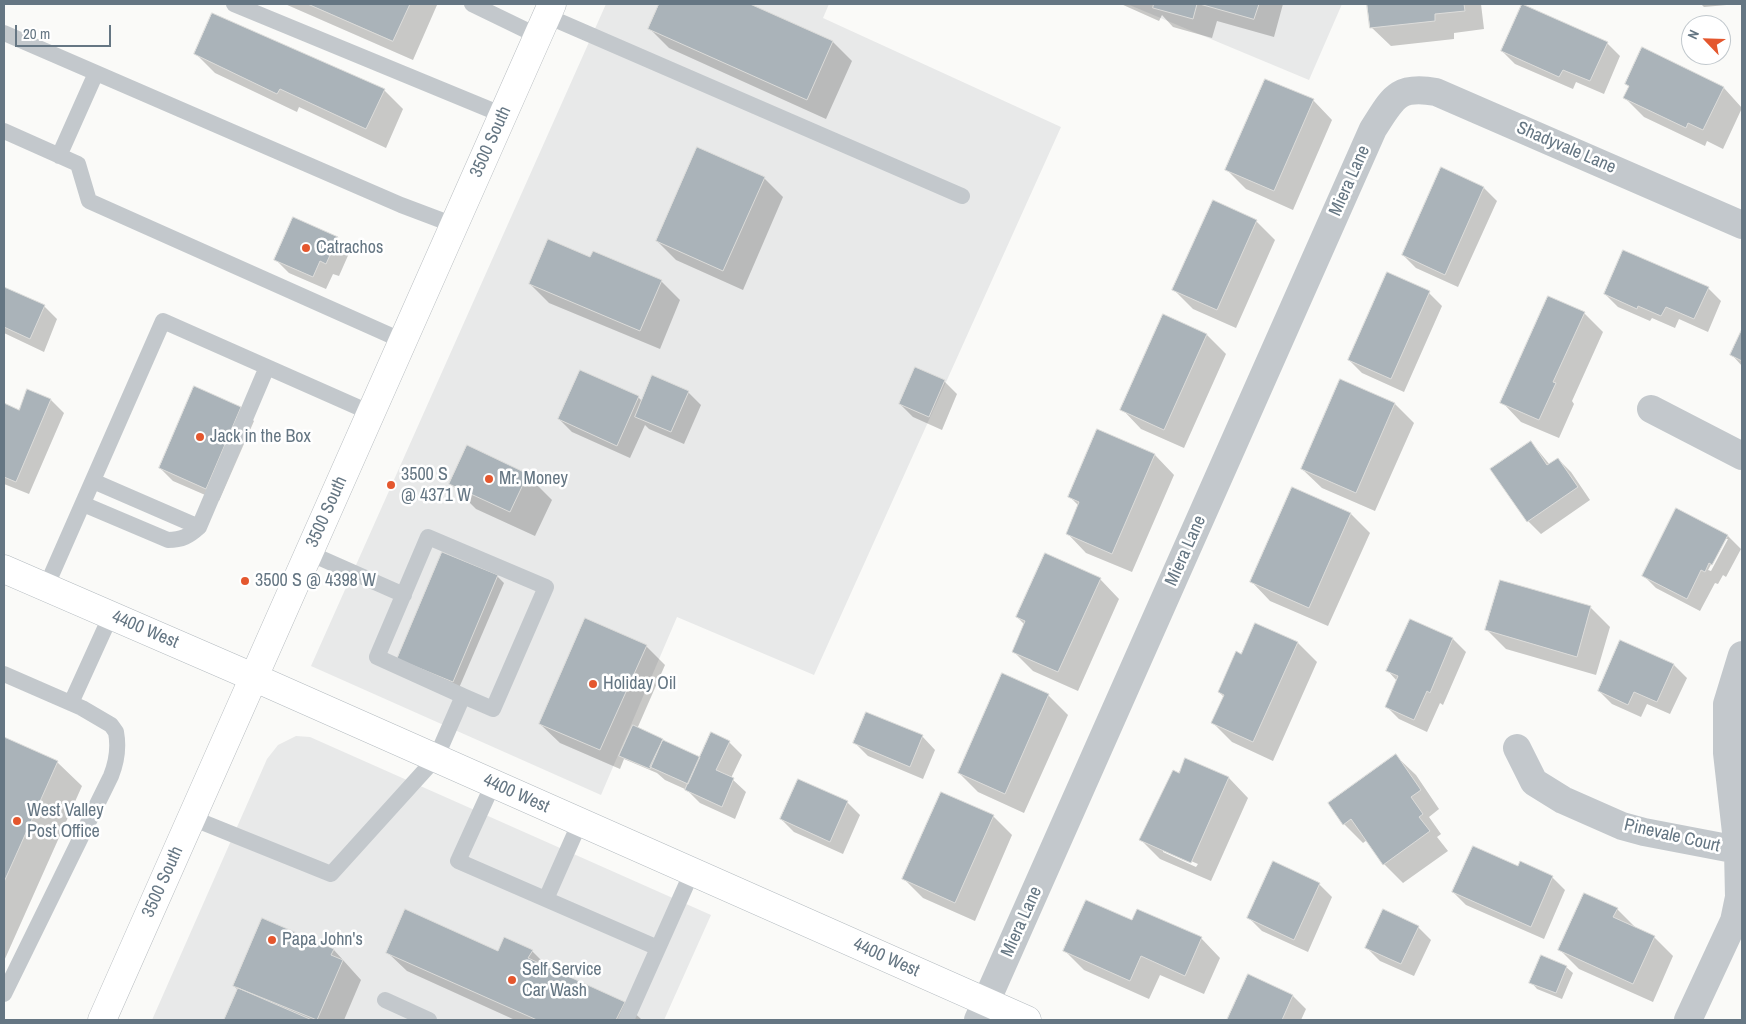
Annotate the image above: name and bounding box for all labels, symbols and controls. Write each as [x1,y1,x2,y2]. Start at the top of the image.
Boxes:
scale bar [18,15,114,47]
north arrow [1681,15,1731,65]
text: 20 m [23,23,50,44]
text: N [1683,27,1703,42]
street label: 3500 South [466,103,516,181]
street label: Shadyvale Lane [1513,117,1619,179]
street label: Miera Lane [1325,143,1375,219]
place label: Catrachos [316,237,383,259]
marker: Catrachos [300,242,312,254]
place label: Jack in the Box [210,426,311,448]
marker: Jack in the Box [194,431,206,443]
place label: 3500 S @ 4371 W [401,464,471,506]
place label: Mr. Money [499,468,568,490]
street label: 3500 South [302,473,352,551]
marker: Mr. Money [483,473,495,485]
marker: 3500 S @ 4371 W [385,479,397,491]
street label: Miera Lane [1161,513,1211,589]
place label: 3500 S @ 4398 W [255,570,376,592]
marker: 3500 S @ 4398 W [239,575,251,587]
street label: 4400 West [108,606,182,654]
place label: Holiday Oil [603,673,676,695]
marker: Holiday Oil [587,678,599,690]
street label: 4400 West [479,770,553,818]
place label: West Valley Post Office [27,800,104,842]
street label: Pinevale Court [1622,814,1722,858]
marker: West Valley Post Office [11,815,23,827]
street label: 3500 South [138,843,188,921]
street label: Miera Lane [997,884,1047,960]
place label: Papa John's [282,929,363,951]
marker: Papa John's [266,934,278,946]
street label: 4400 West [849,934,923,982]
place label: Self Service Car Wash [522,959,602,1002]
marker: Self Service Car Wash [506,974,518,986]

